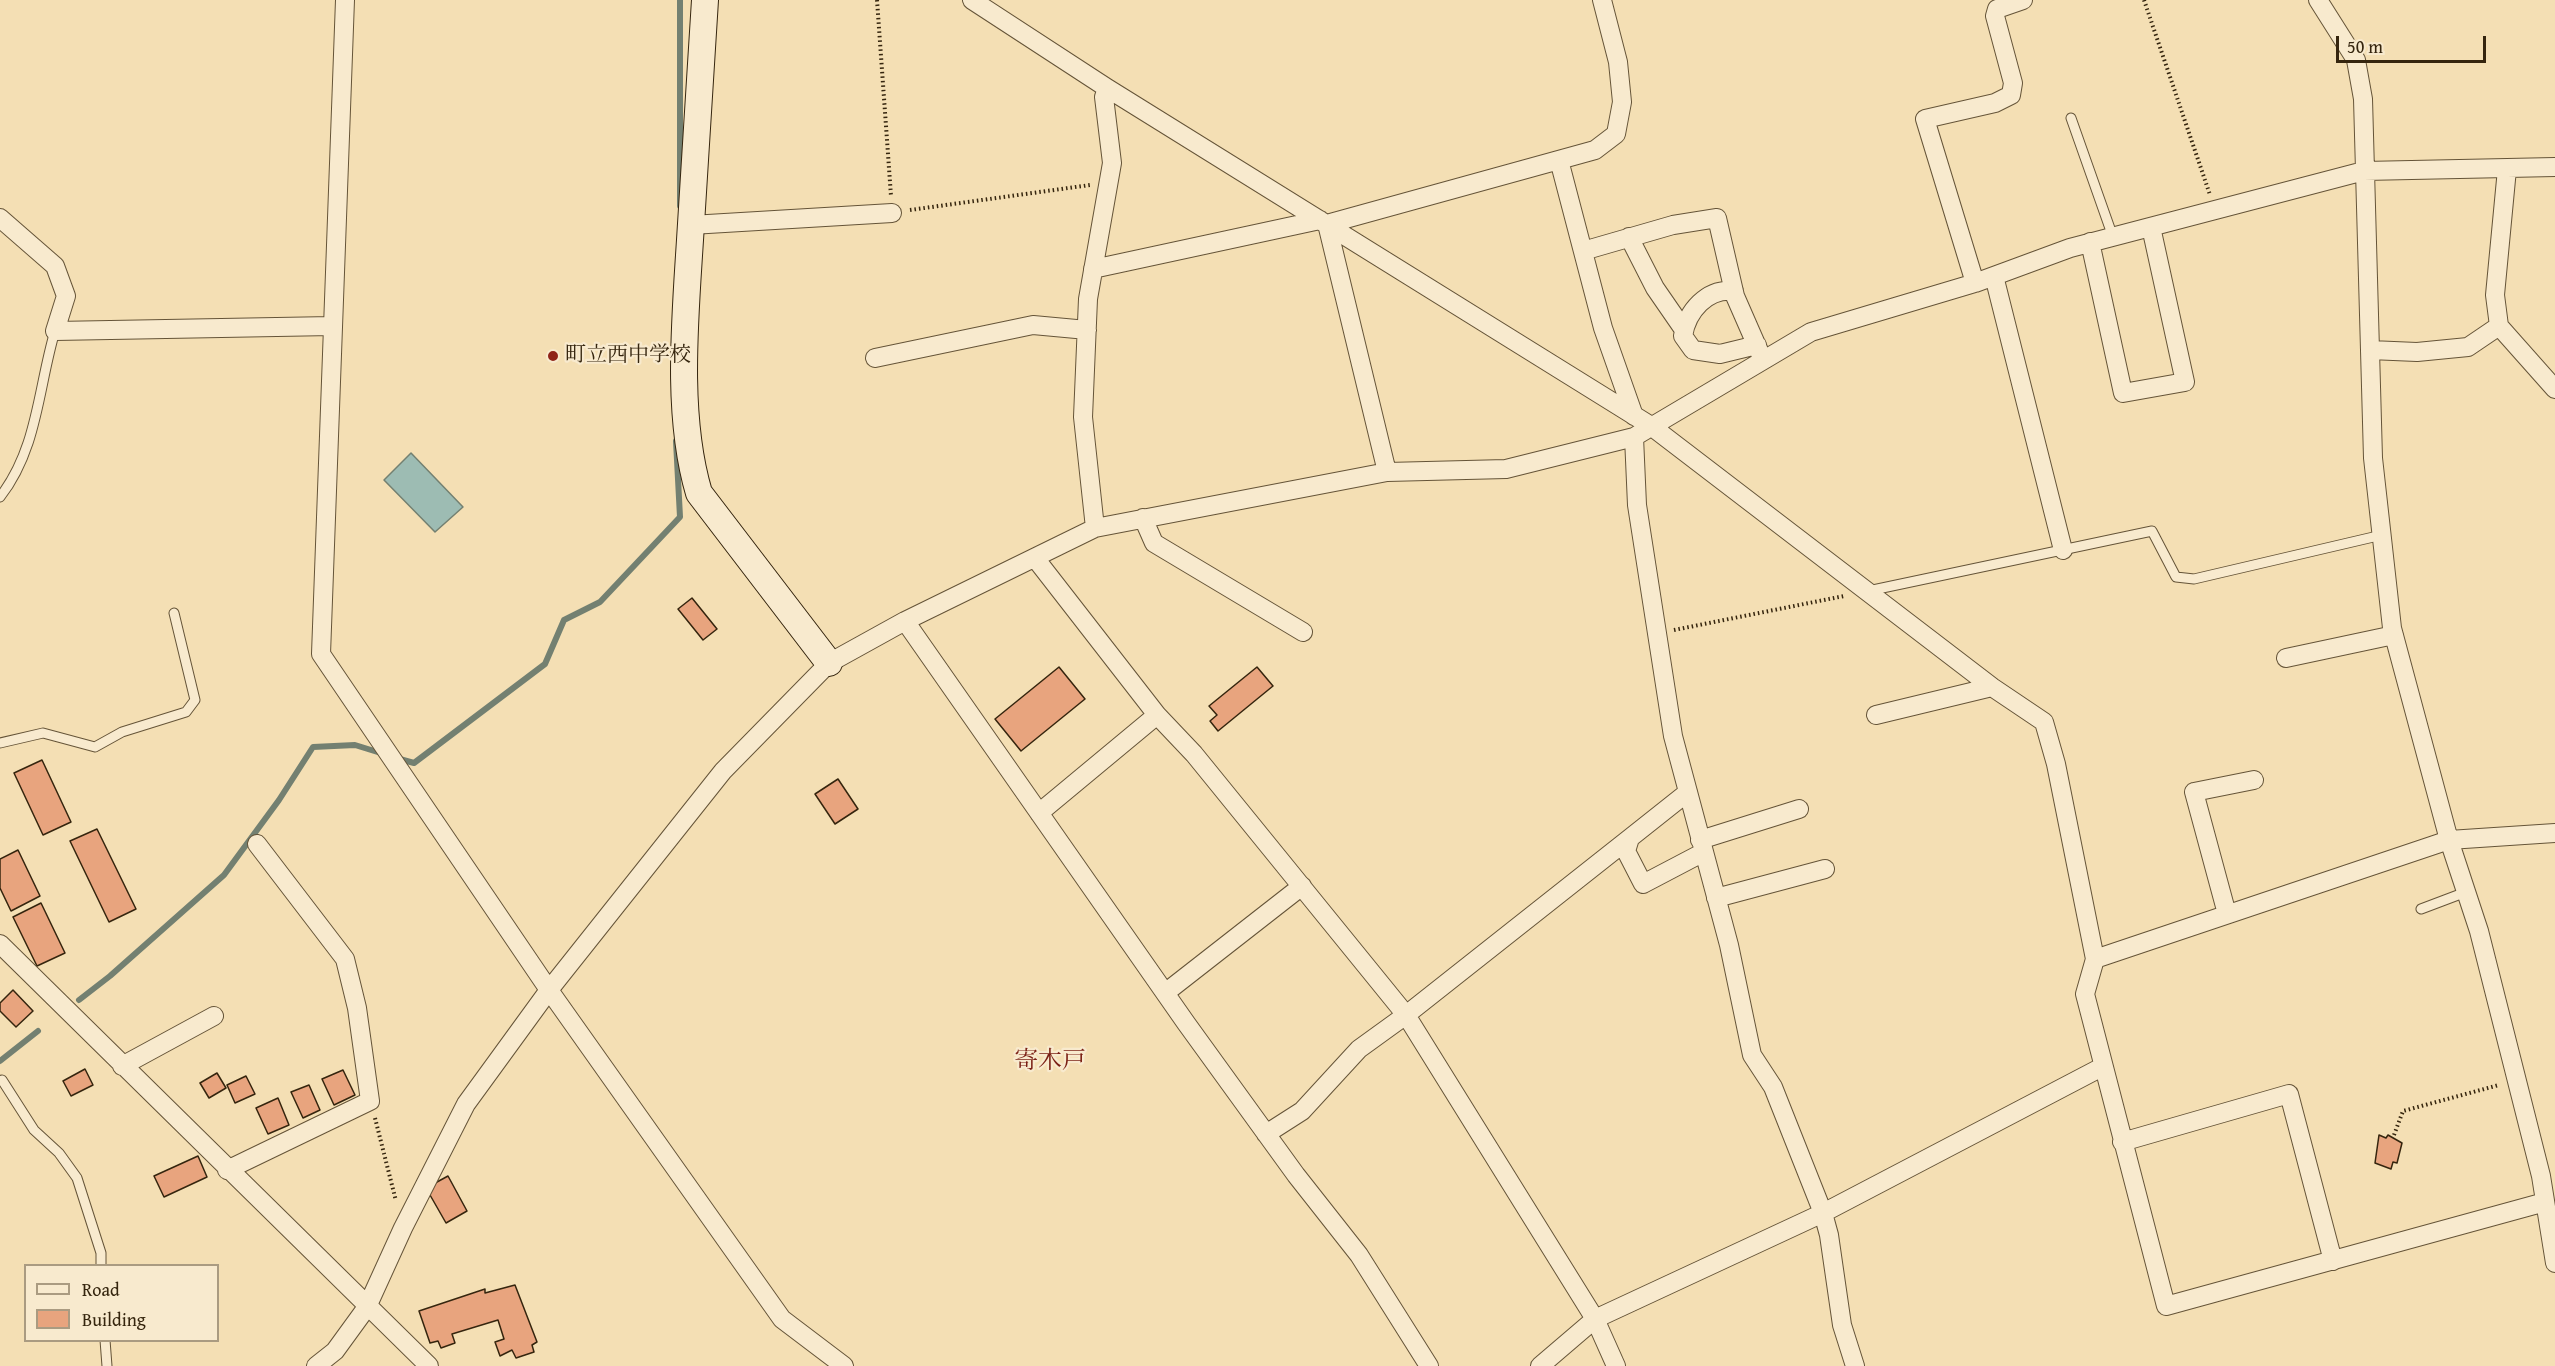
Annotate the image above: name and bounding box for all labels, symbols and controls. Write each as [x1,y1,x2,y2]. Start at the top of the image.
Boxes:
scale bar [2339,24,2489,62]
text: 50 m [2347,33,2383,60]
place label: 町立西中学校 [565,343,691,369]
marker: 町立西中学校 [546,349,560,363]
district label: 寄木戸 [1014,1048,1086,1076]
legend [24,1264,219,1342]
text: Road [82,1276,120,1303]
text: Building [82,1306,146,1333]

